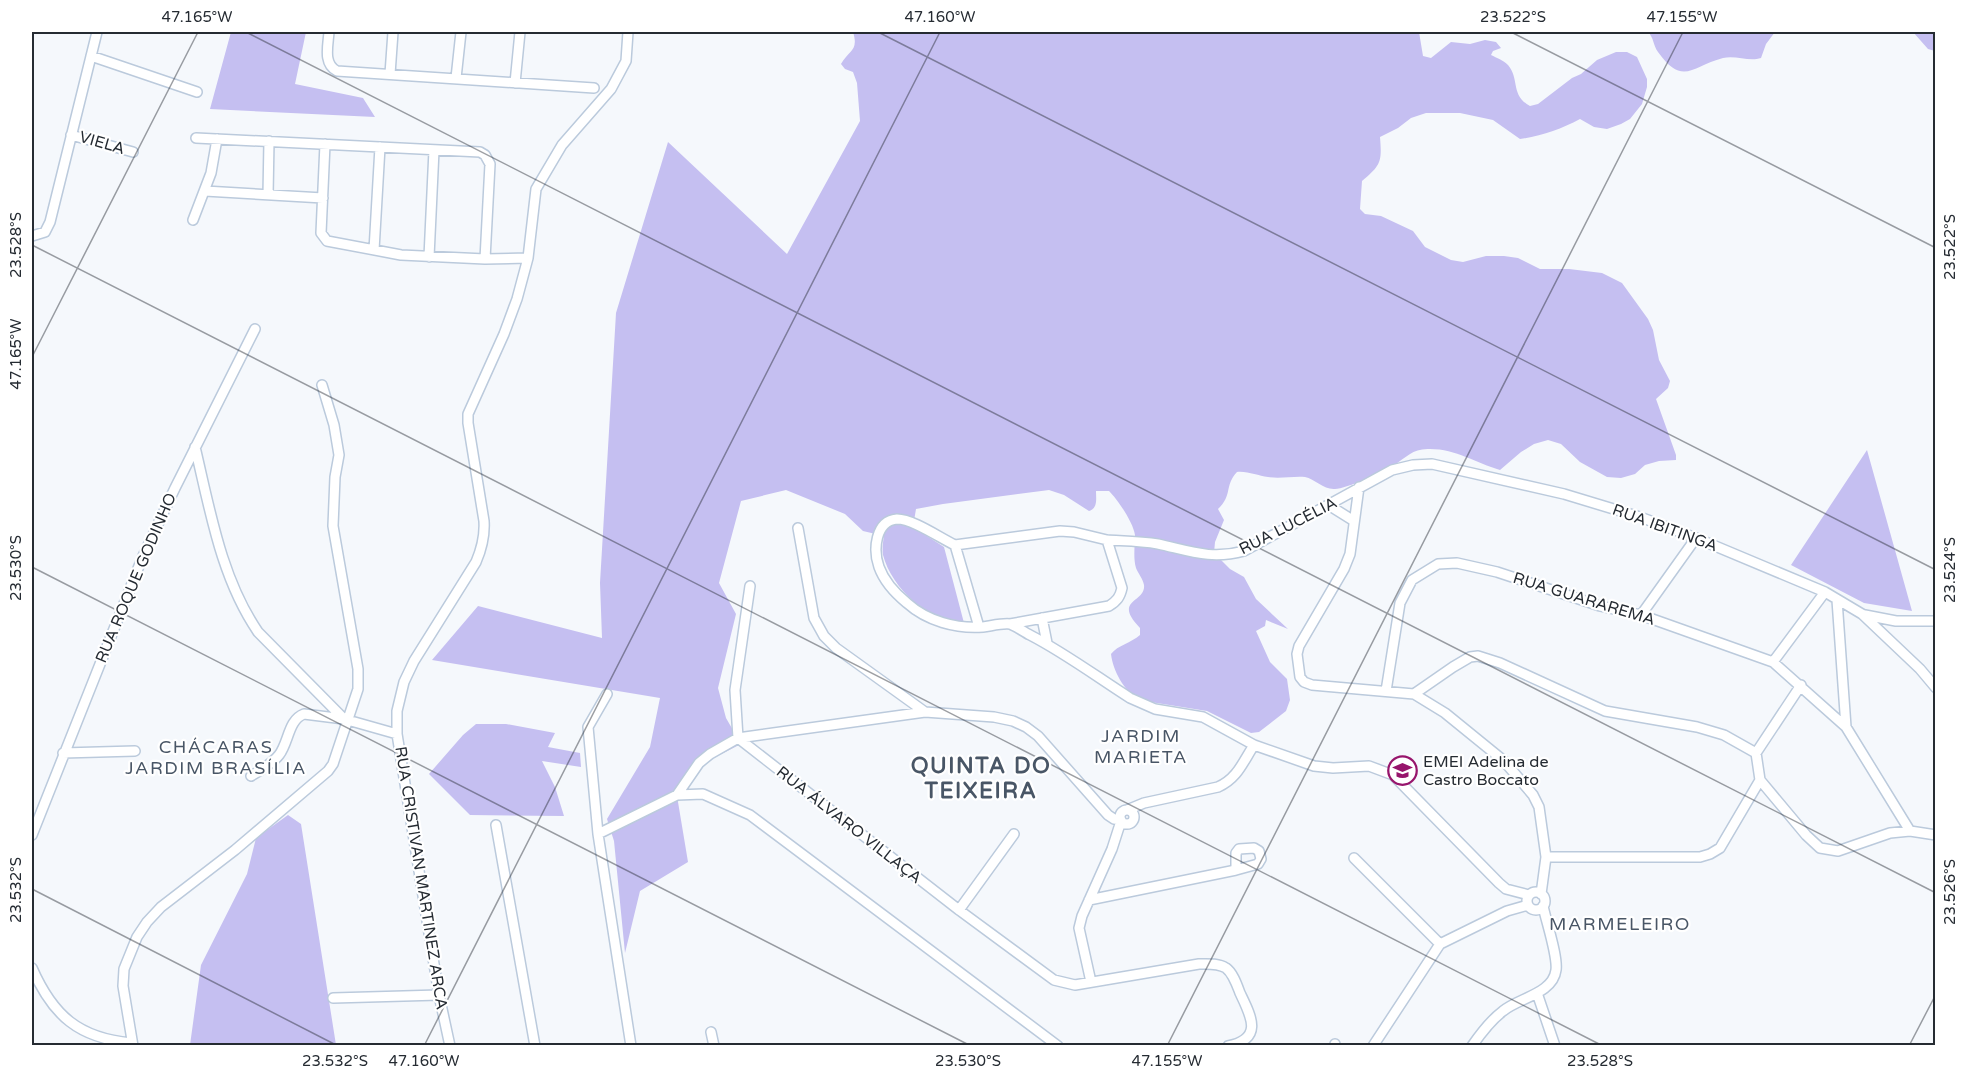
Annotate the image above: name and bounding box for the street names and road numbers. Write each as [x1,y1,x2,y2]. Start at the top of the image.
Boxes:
street label: VIELA [77,127,127,159]
street label: RUA ROQUE GODINHO [91,490,181,666]
street label: RUA LUCÉLIA [1236,493,1340,559]
street label: RUA IBITINGA [1610,500,1720,556]
street label: RUA GUARAREMA [1511,568,1657,630]
street label: RUA CRISTIVAN MARTINEZ ARCA [390,745,452,1011]
street label: RUA ÁLVARO VILLAÇA [772,762,926,888]

